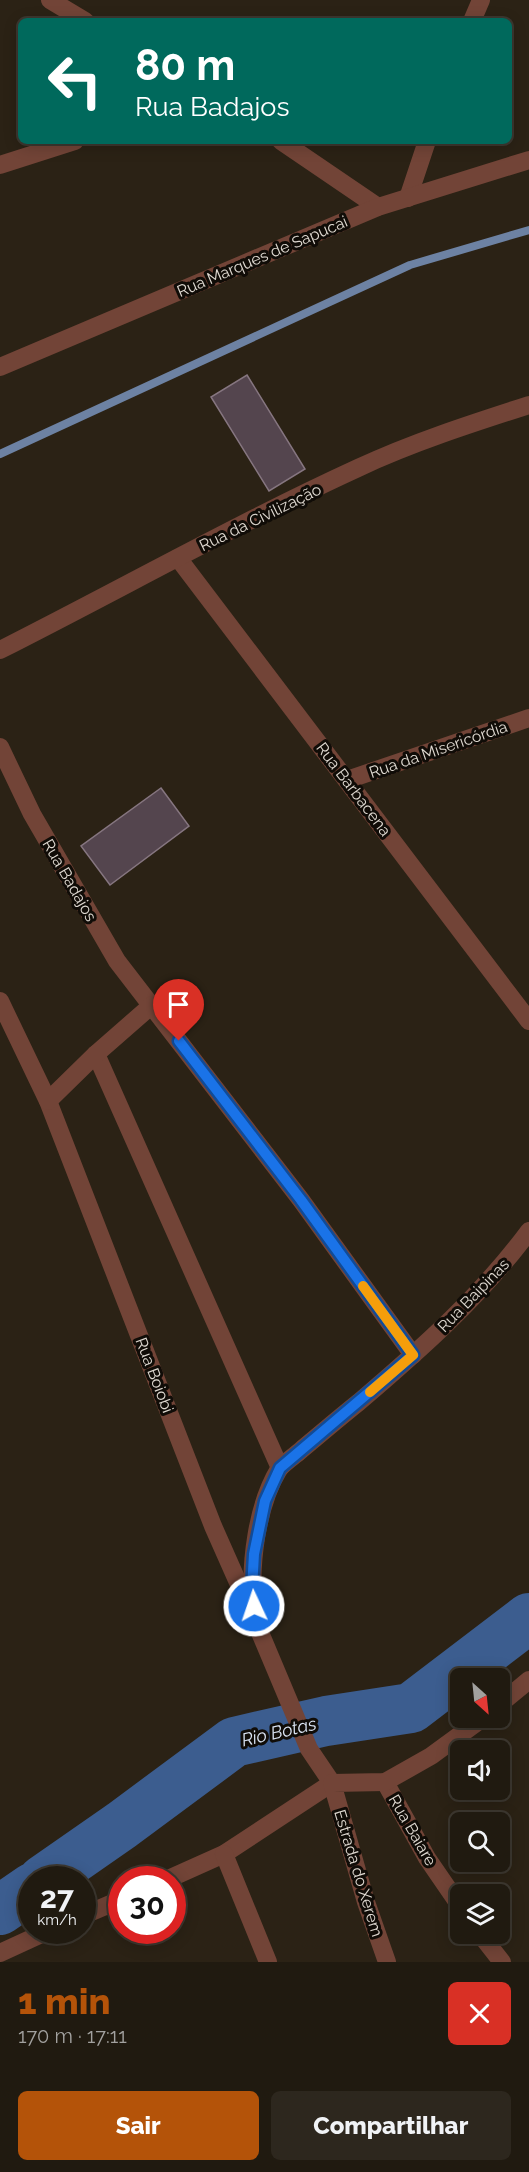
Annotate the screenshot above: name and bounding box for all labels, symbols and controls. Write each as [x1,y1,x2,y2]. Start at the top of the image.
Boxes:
text: 80 m [135,41,235,90]
icon: left [36,42,114,120]
text: Rua Badajos [135,91,289,122]
street label: Rua Marques de Sapucai [174,212,350,301]
street label: Rua da Civilização [196,480,324,555]
street label: Rua da Misericórdia [367,717,510,782]
street label: Rua Barbacena [312,739,395,840]
street label: Rua Badajos [38,836,101,925]
pin [153,979,204,1041]
icon: arrive [162,988,195,1021]
street label: Rua Baipinas [434,1255,513,1336]
street label: Rua Boiobi [131,1335,178,1416]
position arrow [222,1574,286,1638]
north arrow [450,1668,510,1728]
map controls [450,1668,510,1944]
water label: Rio Botas [239,1713,319,1750]
button: sound [450,1740,510,1800]
street label: Rua Baiare [385,1791,441,1869]
street label: Estrada do Xerem [330,1807,387,1939]
button: search [450,1812,510,1872]
speed limit sign: 30 [108,1866,186,1944]
text: 27 [40,1880,74,1915]
button: layers [450,1884,510,1944]
text: km/h [37,1911,77,1929]
text: 1 min [18,1980,110,2022]
button: close [448,1982,511,2045]
text: 170 m · 17:11 [18,2024,127,2048]
button: Sair [18,2091,259,2160]
button: Compartilhar [271,2091,511,2160]

